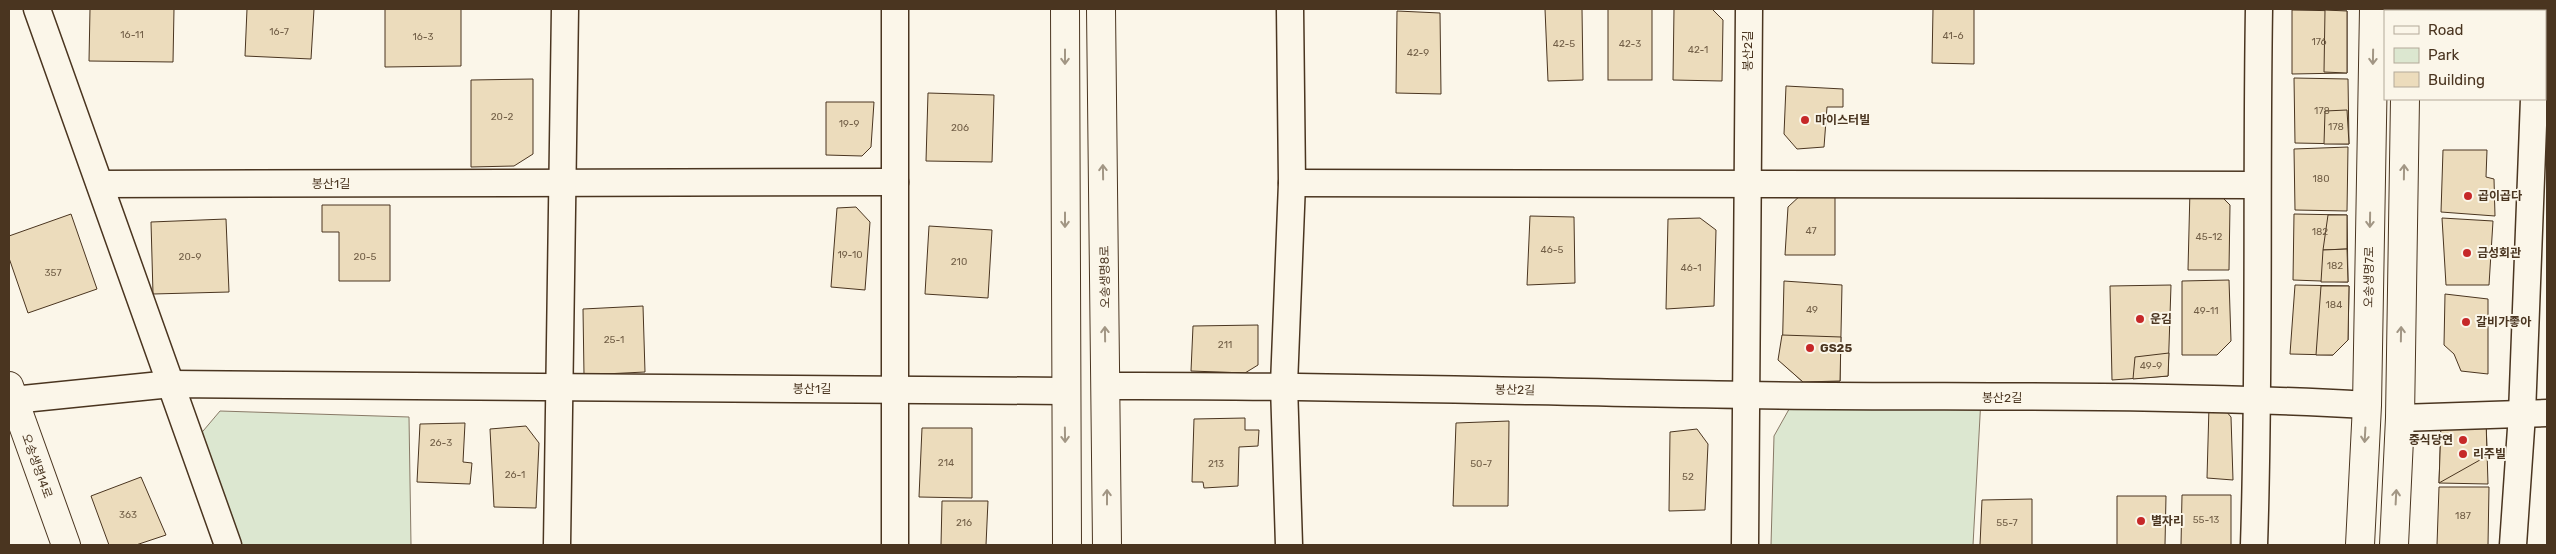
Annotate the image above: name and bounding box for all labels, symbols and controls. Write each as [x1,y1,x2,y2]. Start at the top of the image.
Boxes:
legend [2384,10,2546,100]
text: Road [2428,21,2464,39]
house number: 16-7 [269,26,289,38]
house number: 16-11 [120,29,144,41]
house number: 41-6 [1942,30,1964,42]
house number: 16-3 [413,31,433,43]
street label: 봉산2길 [1741,31,1755,71]
house number: 176 [2311,36,2327,48]
house number: 42-5 [1553,38,1575,50]
house number: 42-3 [1619,38,1641,50]
house number: 42-1 [1688,44,1708,56]
text: Park [2428,46,2459,64]
house number: 42-9 [1407,47,1429,59]
one-way arrow [1060,49,1070,65]
one-way arrow [2368,49,2378,65]
text: Building [2428,71,2485,89]
house number: 178 [2314,105,2330,117]
house number: 20-2 [491,111,513,123]
place label: 마이스터빌 [1815,113,1870,127]
marker: 마이스터빌 [1799,114,1811,126]
house number: 19-9 [839,118,859,130]
house number: 178 [2328,121,2344,133]
house number: 206 [951,122,969,134]
one-way arrow [1099,164,1108,180]
one-way arrow [2399,164,2408,180]
house number: 180 [2313,173,2330,185]
street label: 봉산1길 [312,177,350,191]
place label: 곱이곱다 [2478,189,2522,203]
marker: 곱이곱다 [2462,190,2474,202]
one-way arrow [1060,212,1070,228]
one-way arrow [2365,212,2375,228]
house number: 47 [1805,225,1817,237]
house number: 182 [2312,226,2328,238]
house number: 45-12 [2196,231,2223,243]
house number: 46-5 [1541,244,1564,256]
street label: 오송생명8로 [1097,245,1113,309]
street label: 오송생명7로 [2361,246,2377,308]
place label: 금성회관 [2477,246,2521,260]
marker: 금성회관 [2461,247,2473,259]
house number: 19-10 [837,249,863,261]
house number: 20-9 [179,251,201,263]
house number: 20-5 [354,251,377,263]
house number: 210 [951,256,967,268]
house number: 182 [2327,260,2343,272]
house number: 46-1 [1681,262,1702,274]
house number: 357 [44,267,62,279]
house number: 184 [2326,299,2342,311]
house number: 49 [1806,304,1818,316]
house number: 49-11 [2194,305,2218,317]
place label: 운김 [2150,312,2172,326]
marker: 운김 [2134,313,2146,325]
place label: 갈비가좋아 [2476,315,2531,329]
marker: 갈비가좋아 [2460,316,2472,328]
one-way arrow [1101,326,1110,342]
one-way arrow [2396,326,2406,342]
house number: 25-1 [604,334,624,346]
house number: 211 [1218,339,1232,351]
place label: GS25 [1820,341,1852,355]
marker: GS25 [1804,342,1816,354]
house number: 49-9 [2140,360,2162,372]
street label: 봉산1길 [793,382,831,396]
street label: 봉산2길 [1495,383,1535,397]
street label: 봉산2길 [1982,391,2022,405]
one-way arrow [1060,426,1070,443]
one-way arrow [2361,427,2370,443]
street label: 오송생명14로 [19,432,55,500]
place label: 중식당연 [2409,433,2453,447]
marker: 중식당연 [2457,434,2469,446]
house number: 26-3 [430,437,452,449]
place label: 리주빌 [2473,447,2506,461]
marker: 리주빌 [2457,448,2469,460]
house number: 214 [938,457,954,469]
house number: 213 [1208,458,1224,470]
house number: 50-7 [1470,458,1492,470]
house number: 26-1 [505,469,525,481]
house number: 52 [1682,471,1694,483]
one-way arrow [1102,489,1112,505]
one-way arrow [2392,489,2401,505]
house number: 363 [119,509,137,521]
house number: 187 [2455,510,2471,522]
place label: 별자리 [2151,514,2184,528]
house number: 55-13 [2193,514,2219,526]
marker: 별자리 [2135,515,2147,527]
house number: 216 [956,517,972,529]
house number: 55-7 [1996,517,2018,529]

